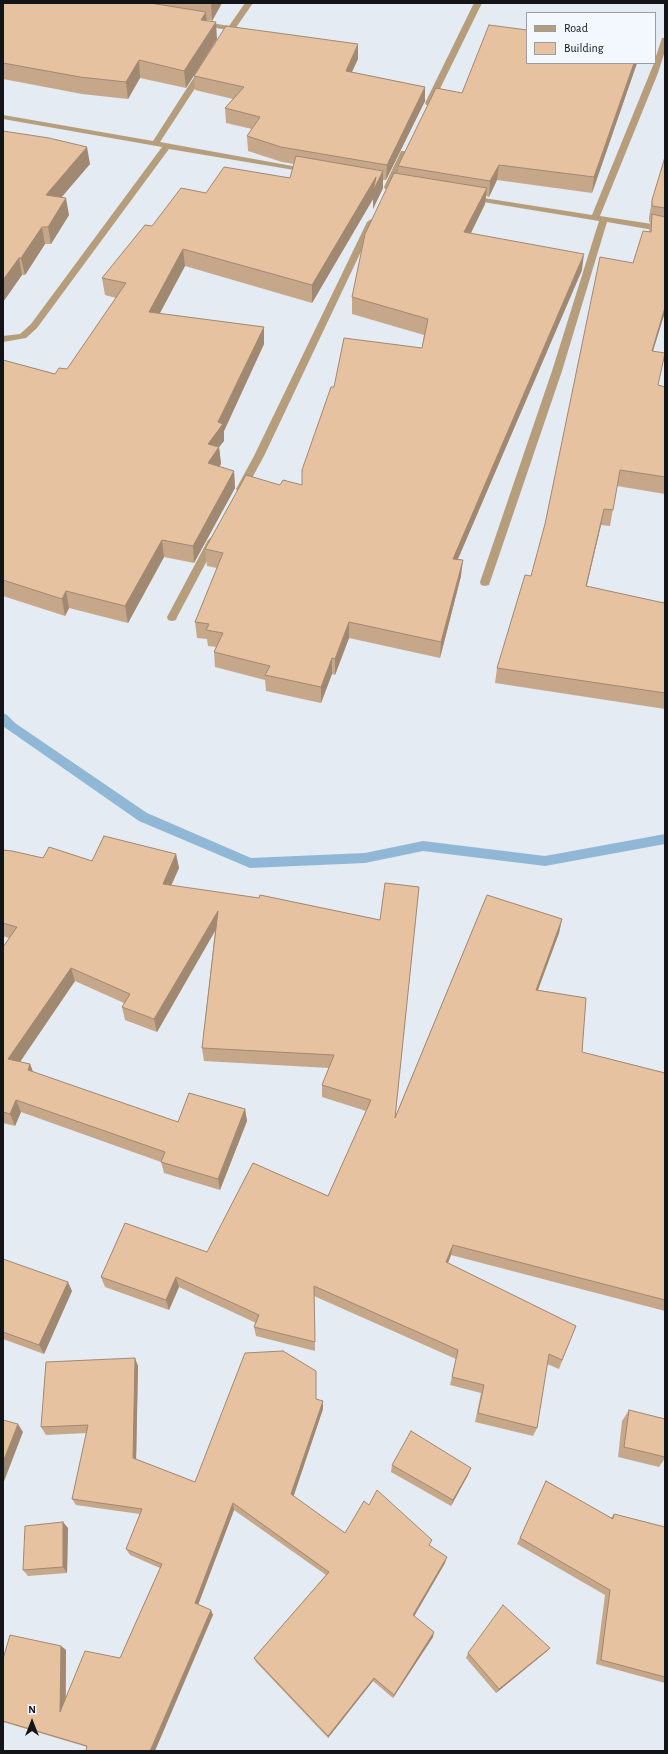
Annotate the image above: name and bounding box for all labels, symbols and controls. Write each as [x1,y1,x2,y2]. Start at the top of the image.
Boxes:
legend [526,12,656,64]
text: Road [564,22,588,34]
text: Building [564,42,604,54]
north arrow [12,1702,52,1742]
text: N [28,1704,36,1715]

